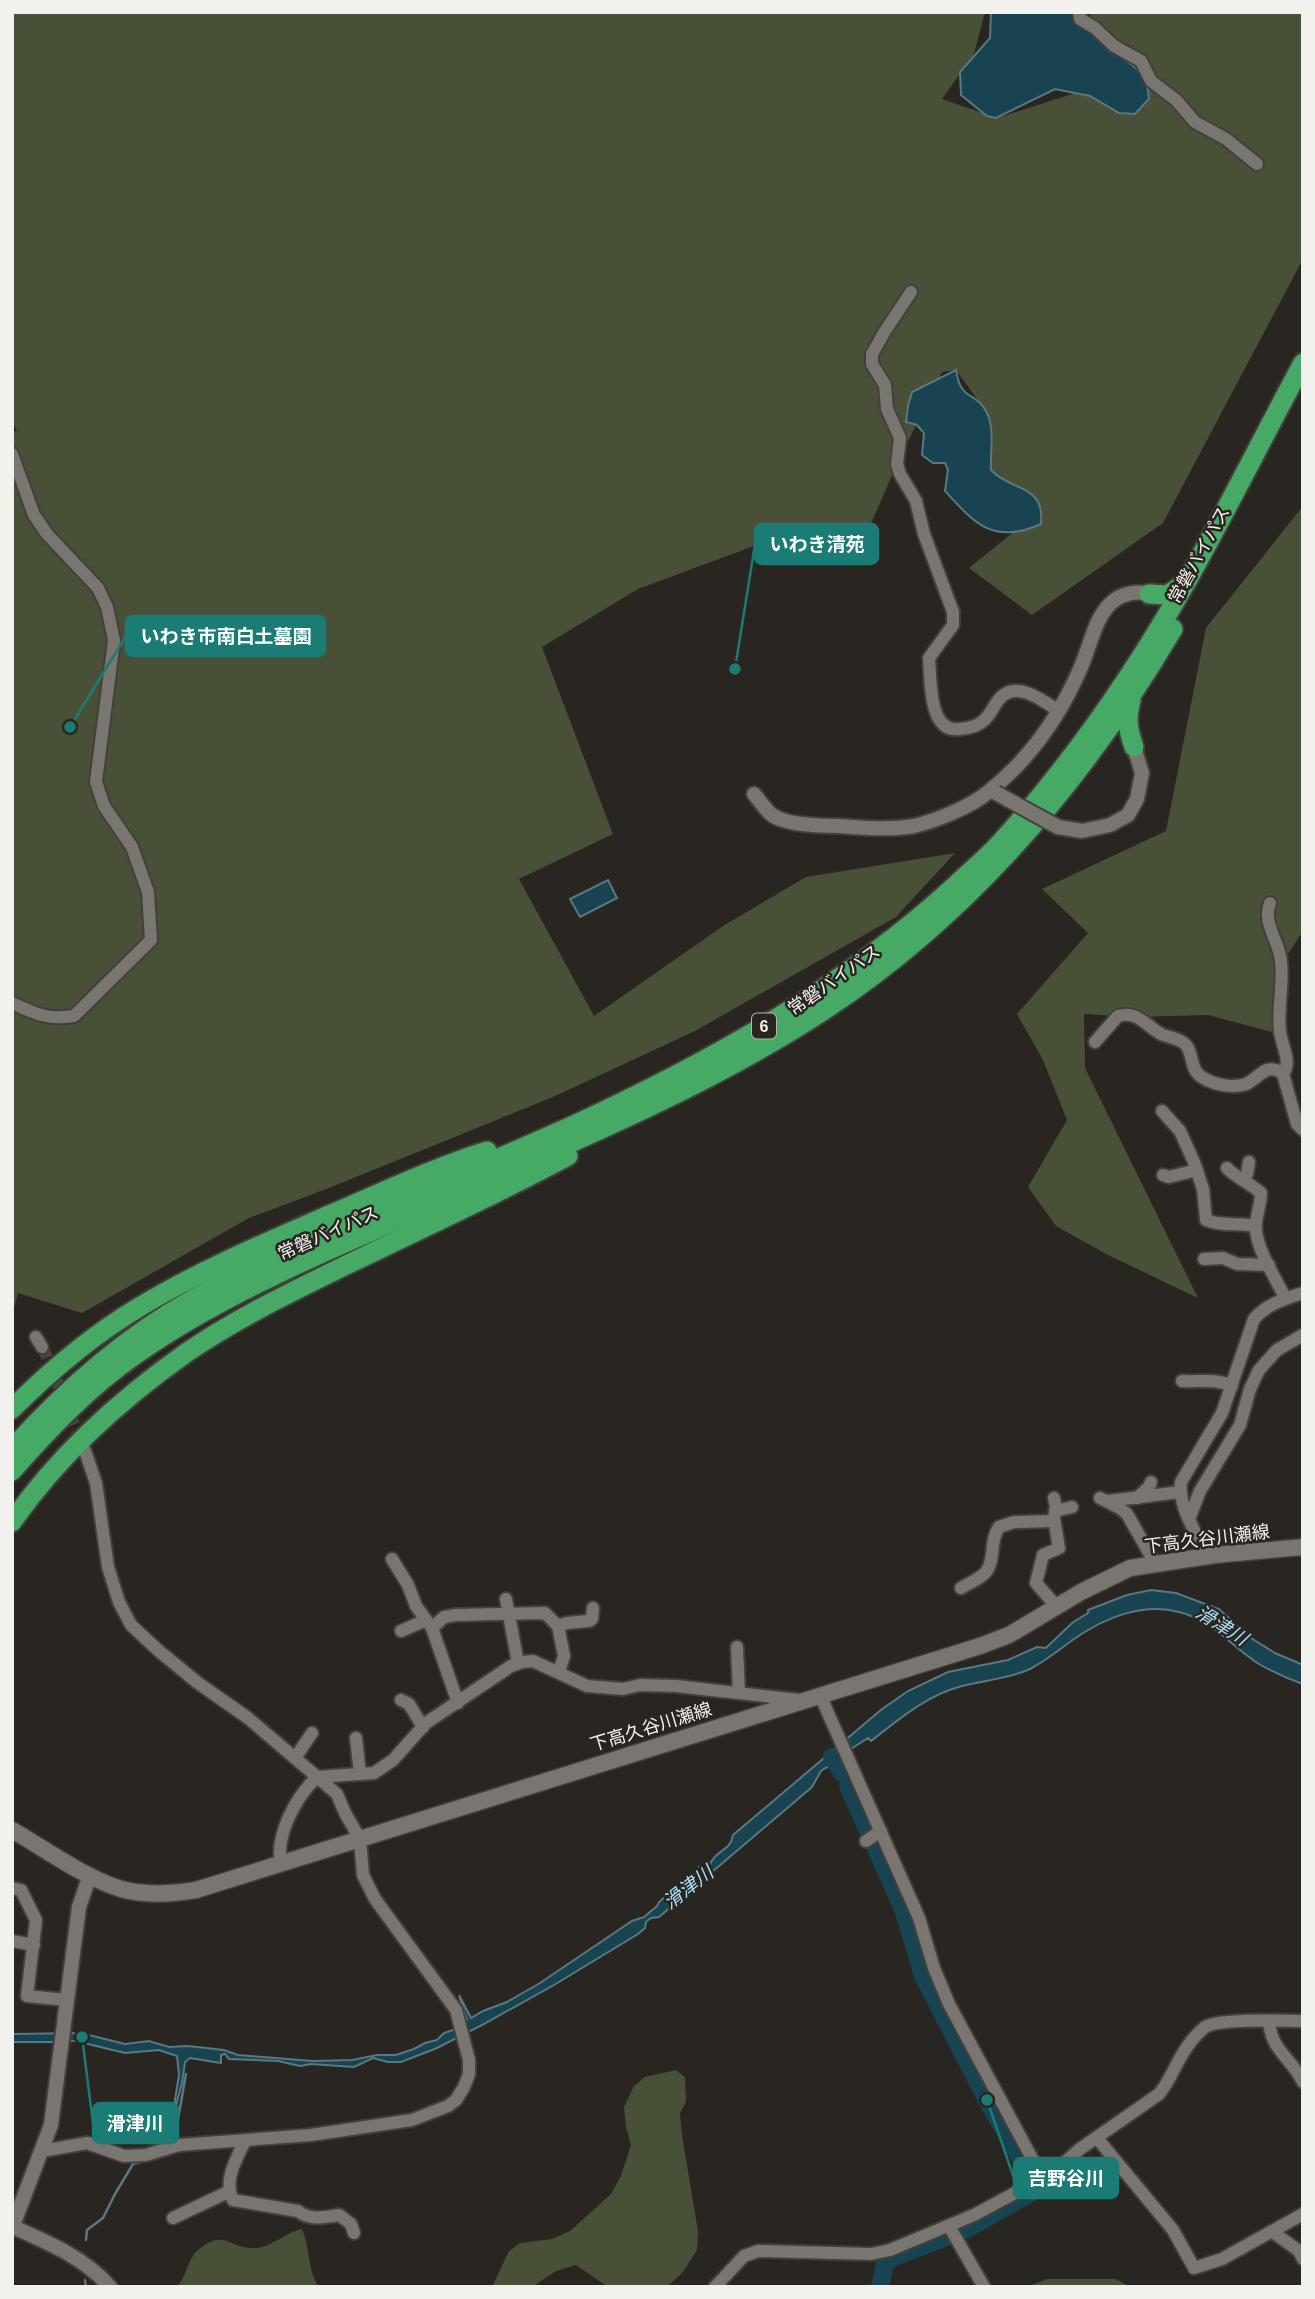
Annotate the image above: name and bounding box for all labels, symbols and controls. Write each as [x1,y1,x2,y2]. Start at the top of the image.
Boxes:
street label: 常磐バイパス [1164,503,1234,607]
callout: いわき清苑 [755,524,878,564]
text: いわき清苑 [769,534,865,555]
callout: いわき市南白土墓園 [126,616,325,656]
text: いわき市南白土墓園 [140,626,312,647]
street label: 常磐バイパス [784,941,884,1019]
road number: 6 [752,1014,776,1038]
street label: 常磐バイパス [275,1202,381,1264]
street label: 下高久谷川瀬線 [1143,1521,1271,1557]
water label: 滑津川 [1192,1601,1253,1650]
street label: 下高久谷川瀬線 [588,1699,714,1755]
water label: 滑津川 [659,1860,719,1913]
callout: 滑津川 [93,2103,178,2143]
text: 滑津川 [106,2113,164,2134]
callout: 吉野谷川 [1014,2158,1118,2198]
text: 吉野谷川 [1028,2168,1104,2189]

